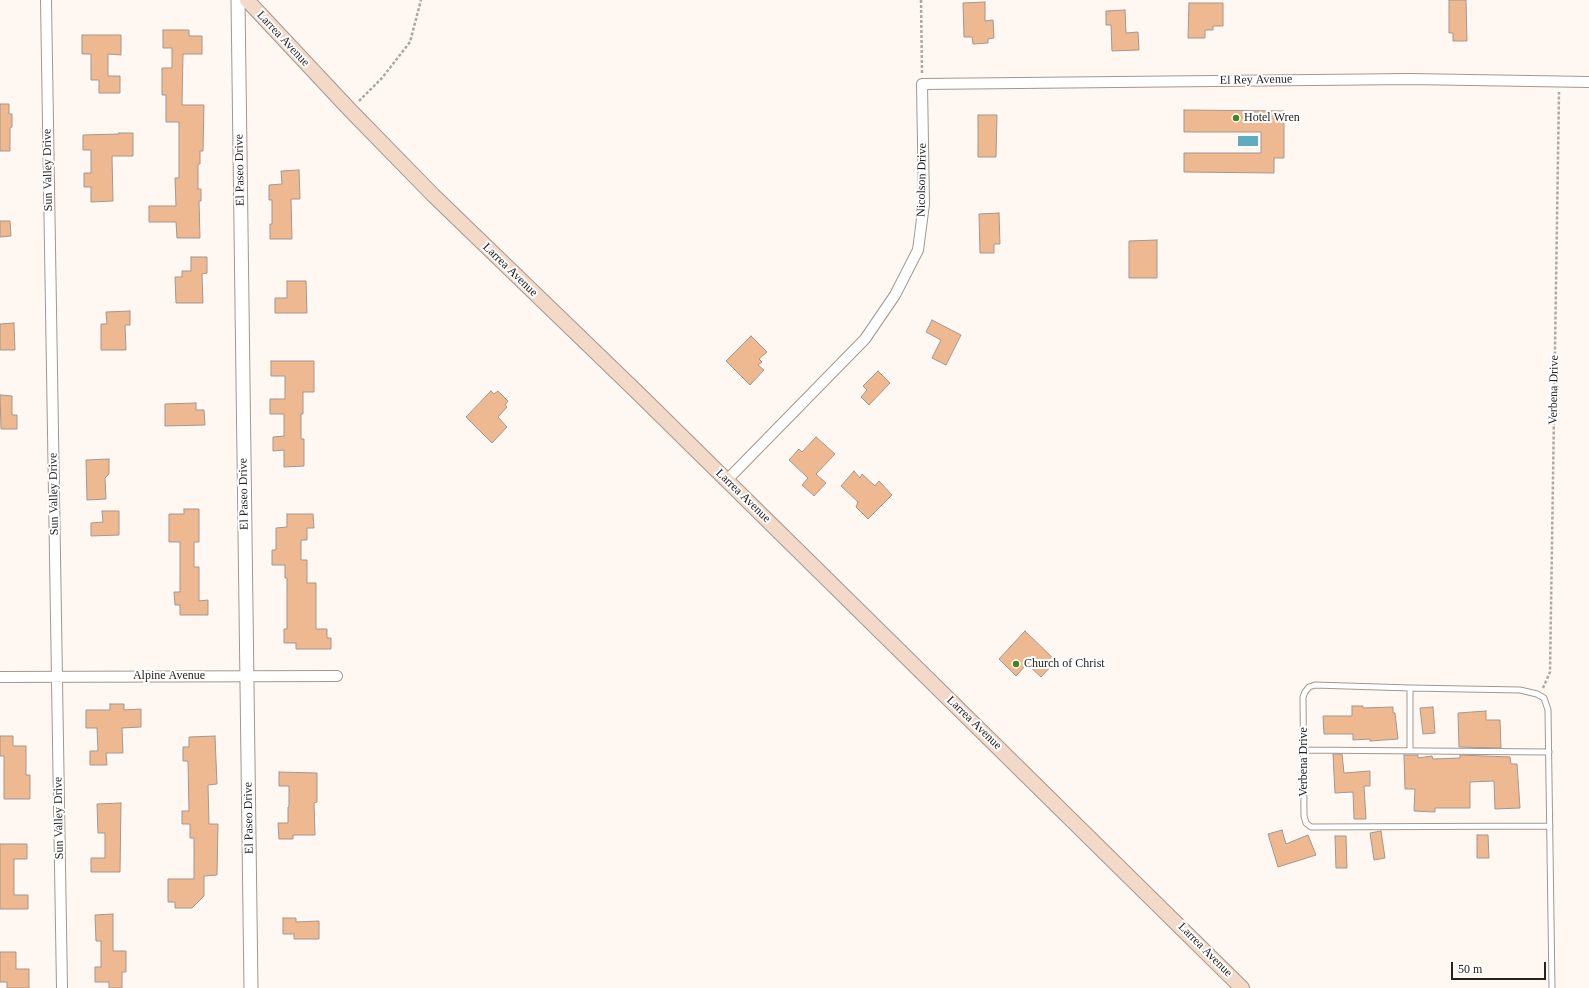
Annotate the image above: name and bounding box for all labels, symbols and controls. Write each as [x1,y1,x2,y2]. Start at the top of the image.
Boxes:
street label: Larrea Avenue [254,8,312,70]
street label: El Rey Avenue [1220,72,1292,88]
place label: Hotel Wren [1244,111,1300,125]
marker: Hotel Wren [1231,113,1241,123]
street label: Sun Valley Drive [40,129,56,211]
street label: El Paseo Drive [232,134,248,206]
street label: Nicolson Drive [914,143,930,217]
street label: Larrea Avenue [480,240,540,300]
street label: Verbena Drive [1546,355,1562,425]
street label: Sun Valley Drive [46,453,62,535]
street label: El Paseo Drive [236,458,252,530]
street label: Larrea Avenue [713,466,773,526]
place label: Church of Christ [1024,657,1105,671]
marker: Church of Christ [1011,659,1021,669]
street label: Alpine Avenue [133,669,205,683]
street label: Larrea Avenue [944,693,1004,753]
street label: Verbena Drive [1297,727,1311,797]
street label: Sun Valley Drive [51,777,67,859]
street label: El Paseo Drive [241,782,257,854]
street label: Larrea Avenue [1175,920,1235,980]
scale bar [1453,954,1548,980]
text: 50 m [1458,962,1482,976]

